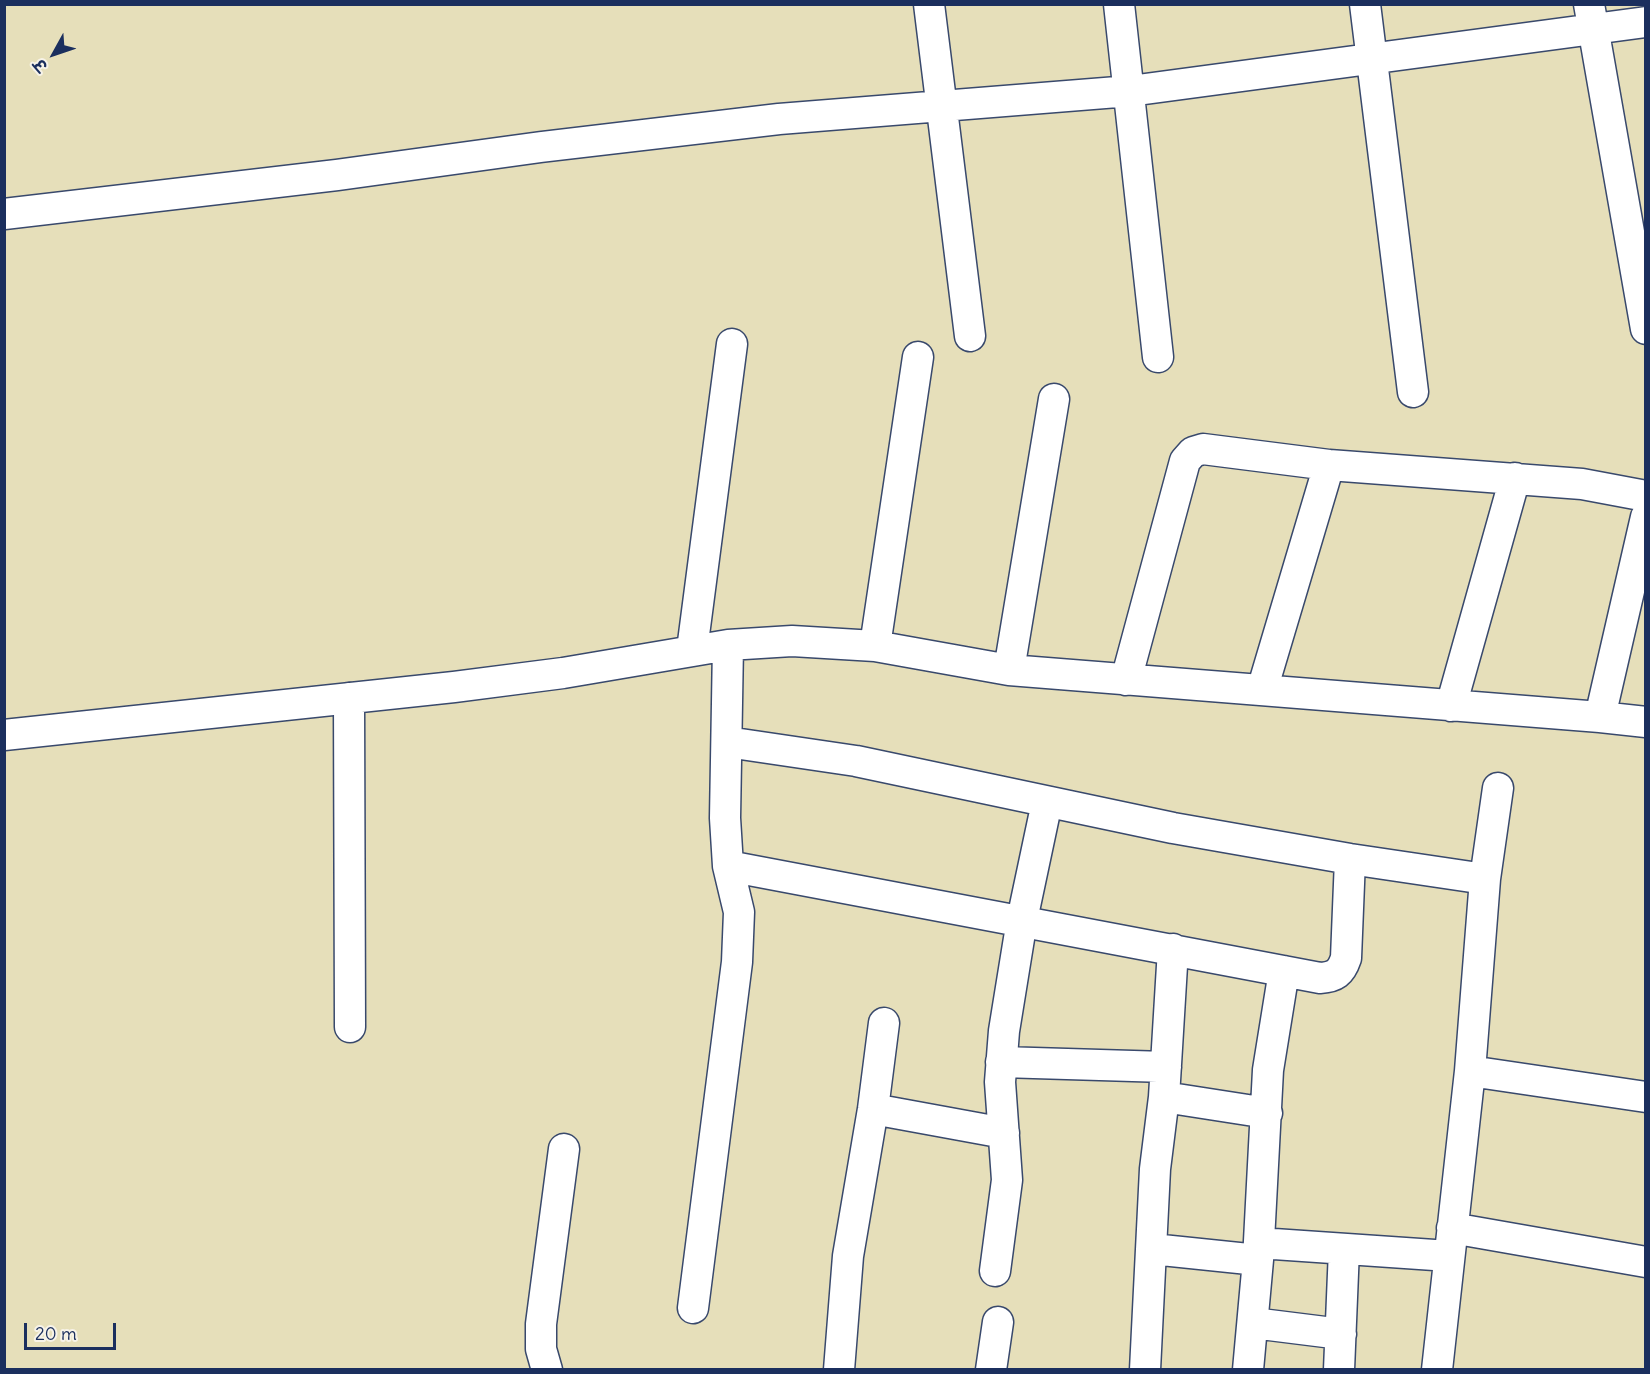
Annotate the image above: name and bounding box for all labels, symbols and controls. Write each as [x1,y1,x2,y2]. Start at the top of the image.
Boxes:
north arrow [24,24,84,84]
text: उ [29,55,51,76]
scale bar [27,1311,118,1349]
text: 20 m [35,1322,77,1345]

